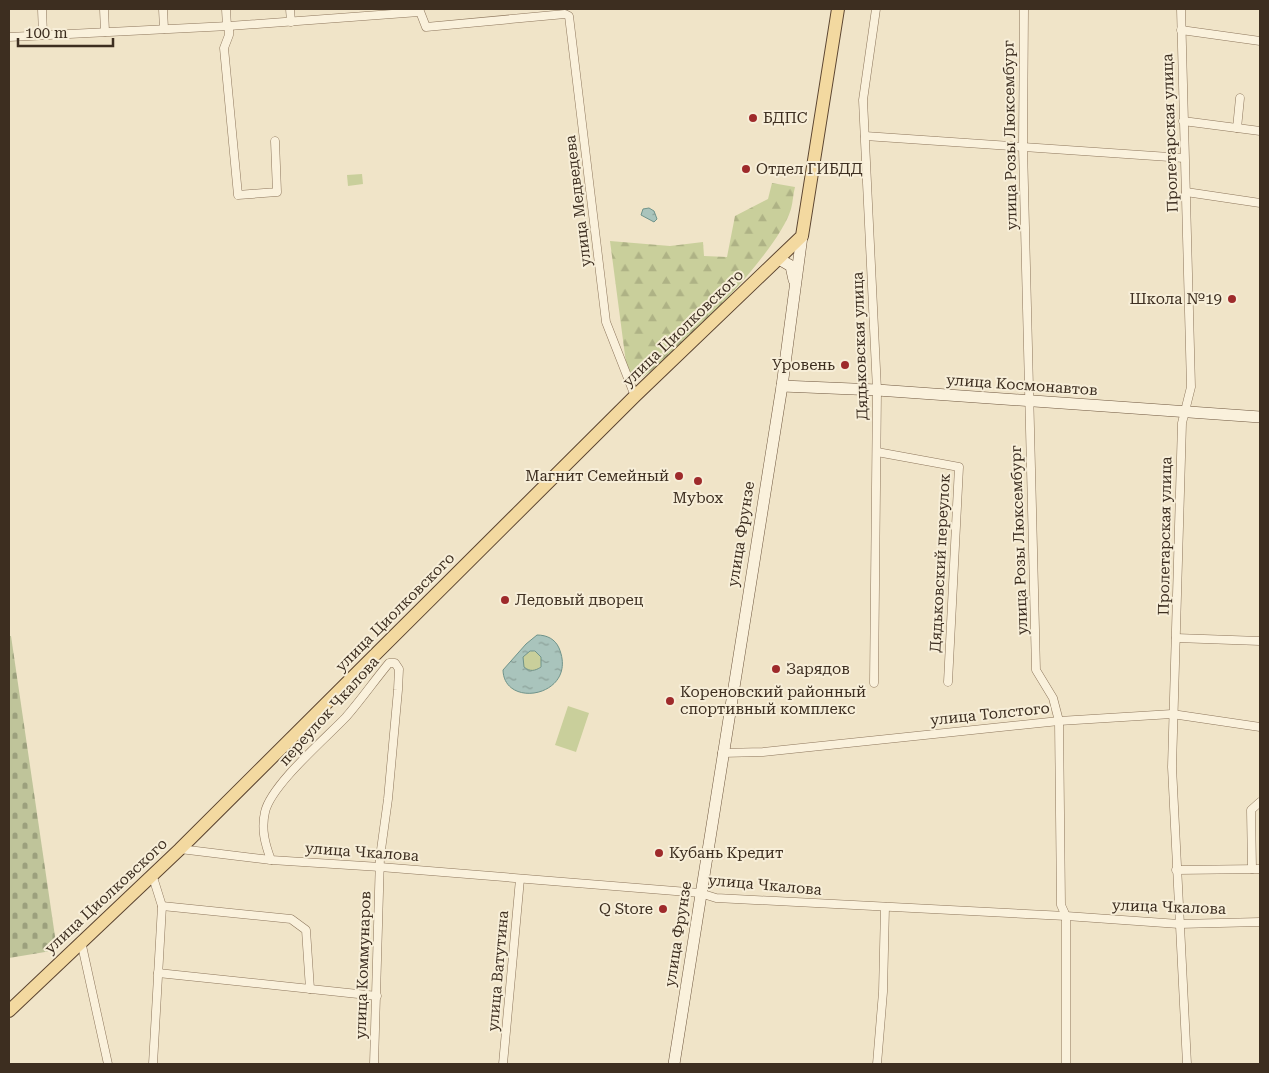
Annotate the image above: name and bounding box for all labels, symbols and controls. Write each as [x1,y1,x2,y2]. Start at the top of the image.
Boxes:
scale bar [18,15,112,47]
text: 100 m [25,24,68,42]
street label: улица Розы Люксембург [999,40,1021,230]
street label: Пролетарская улица [1158,53,1182,213]
place label: БДПС [763,109,808,127]
marker: БДПС [747,112,759,124]
street label: улица Медведева [561,134,595,268]
place label: Отдел ГИБДД [756,160,863,178]
marker: Отдел ГИБДД [740,163,752,175]
street label: улица Циолковского [619,266,747,390]
street label: Дядьковская улица [848,271,872,421]
place label: Школа №19 [1129,290,1222,308]
marker: Школа №19 [1226,293,1238,305]
place label: Уровень [772,356,835,374]
marker: Уровень [839,359,851,371]
street label: улица Космонавтов [946,371,1098,399]
street label: улица Розы Люксембург [1007,445,1031,635]
street label: Пролетарская улица [1155,456,1175,616]
place label: Магнит Семейный [525,467,669,485]
marker: Магнит Семейный [673,470,685,482]
street label: Дядьковский переулок [926,473,954,653]
marker: Mybox [692,475,704,487]
street label: улица Фрунзе [724,480,758,588]
place label: Mybox [673,489,724,507]
street label: улица Циолковского [332,549,458,675]
place label: Ледовый дворец [515,591,644,609]
marker: Ледовый дворец [499,594,511,606]
street label: переулок Чкалова [275,653,383,769]
place label: Зарядов [786,660,850,678]
marker: Зарядов [770,663,782,675]
place label: Кореновский районный спортивный комплекс [680,683,866,718]
marker: Кореновский районный спортивный комплекс [664,695,676,707]
street label: улица Толстого [929,699,1051,729]
street label: улица Циолковского [41,835,171,957]
street label: улица Чкалова [304,839,420,865]
place label: Кубань Кредит [669,844,783,862]
marker: Кубань Кредит [653,847,665,859]
street label: улица Чкалова [707,871,823,899]
street label: улица Фрунзе [661,880,695,988]
street label: улица Коммунаров [351,891,375,1039]
street label: улица Чкалова [1112,896,1226,918]
place label: Q Store [599,900,653,918]
marker: Q Store [657,903,669,915]
street label: улица Ватутина [484,910,512,1032]

